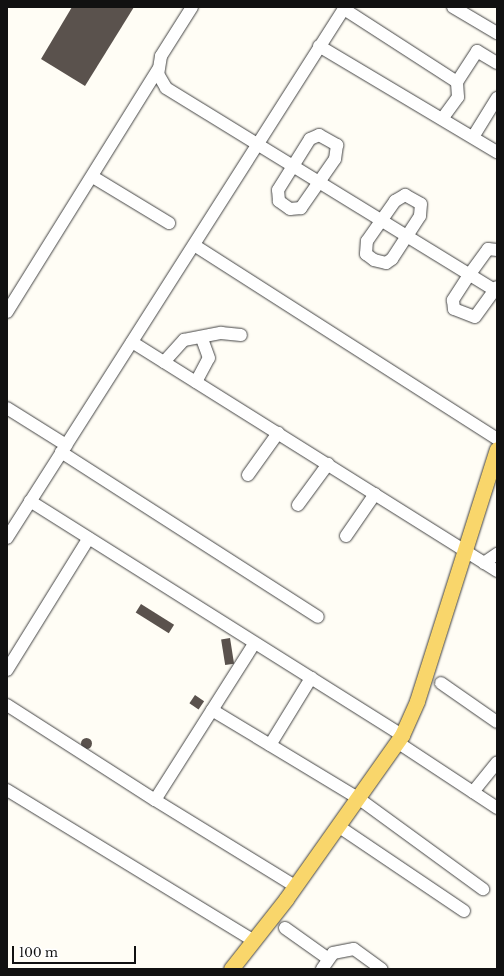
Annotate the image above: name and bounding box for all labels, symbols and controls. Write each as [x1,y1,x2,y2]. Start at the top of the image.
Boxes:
scale bar [14,938,138,964]
text: 100 m [19,945,58,960]

